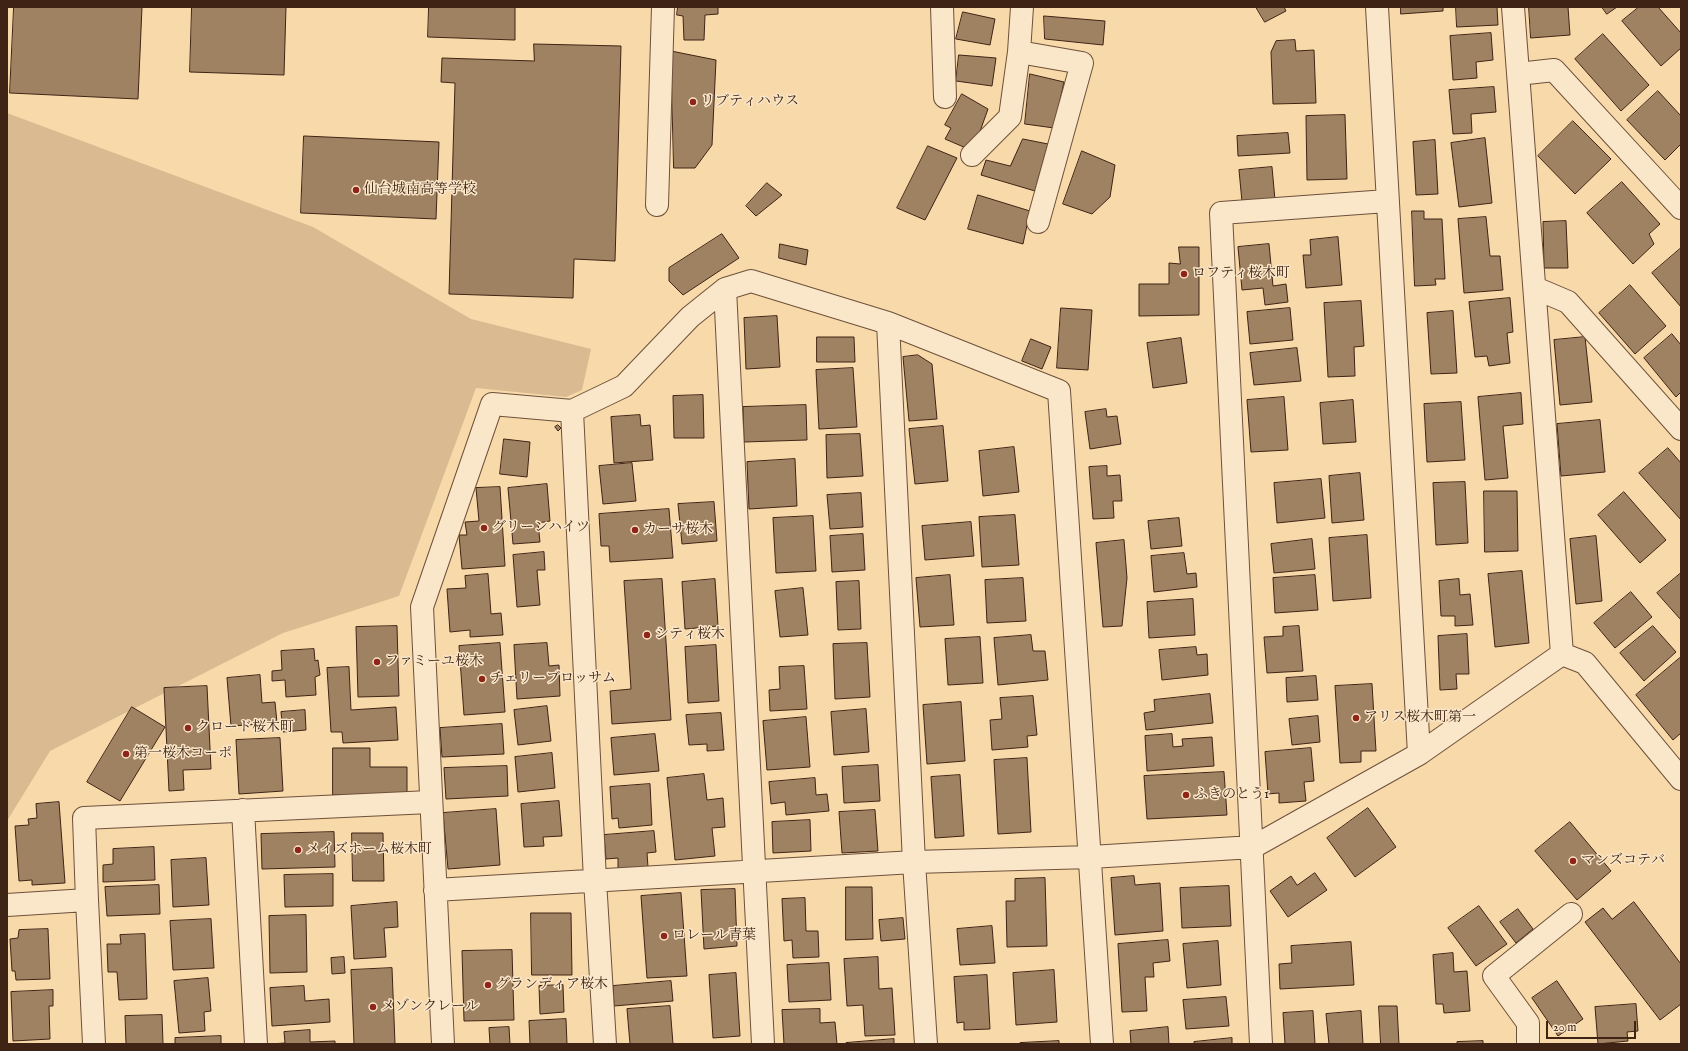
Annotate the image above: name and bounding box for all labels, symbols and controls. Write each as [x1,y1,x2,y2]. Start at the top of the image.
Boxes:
place label: リブティハウス [701,94,799,110]
marker: リブティハウス [688,97,698,107]
place label: 仙台城南高等学校 [364,182,476,198]
marker: 仙台城南高等学校 [351,185,361,195]
place label: ロフティ桜木町 [1192,266,1290,282]
marker: ロフティ桜木町 [1179,269,1189,279]
place label: グリーンハイツ [492,520,590,536]
place label: カーサ桜木 [643,522,713,538]
marker: グリーンハイツ [479,523,489,533]
marker: カーサ桜木 [630,525,640,535]
place label: シティ桜木 [655,627,725,643]
marker: シティ桜木 [642,630,652,640]
place label: ファミーユ桜木 [385,654,483,670]
marker: ファミーユ桜木 [372,657,382,667]
place label: チェリーブロッサム [490,671,616,687]
marker: チェリーブロッサム [477,674,487,684]
place label: アリス桜木町第一 [1364,710,1476,726]
marker: アリス桜木町第一 [1351,713,1361,723]
place label: クロード桜木町 [196,720,294,736]
marker: クロード桜木町 [183,723,193,733]
place label: 第一桜木コーポ [134,746,232,762]
marker: 第一桜木コーポ [121,749,131,759]
place label: ふきのとう1 [1194,787,1269,803]
marker: ふきのとう1 [1181,790,1191,800]
place label: メイズホーム桜木町 [306,842,432,858]
marker: メイズホーム桜木町 [293,845,303,855]
place label: マンズコテバ [1581,853,1665,869]
marker: マンズコテバ [1568,856,1578,866]
place label: ロレール青葉 [672,928,756,944]
marker: ロレール青葉 [659,931,669,941]
place label: グランディア桜木 [496,977,608,993]
marker: グランディア桜木 [483,980,493,990]
place label: メゾンクレール [381,999,479,1015]
marker: メゾンクレール [368,1002,378,1012]
scale bar [1548,1013,1638,1039]
text: 20 m [1553,1020,1576,1035]

